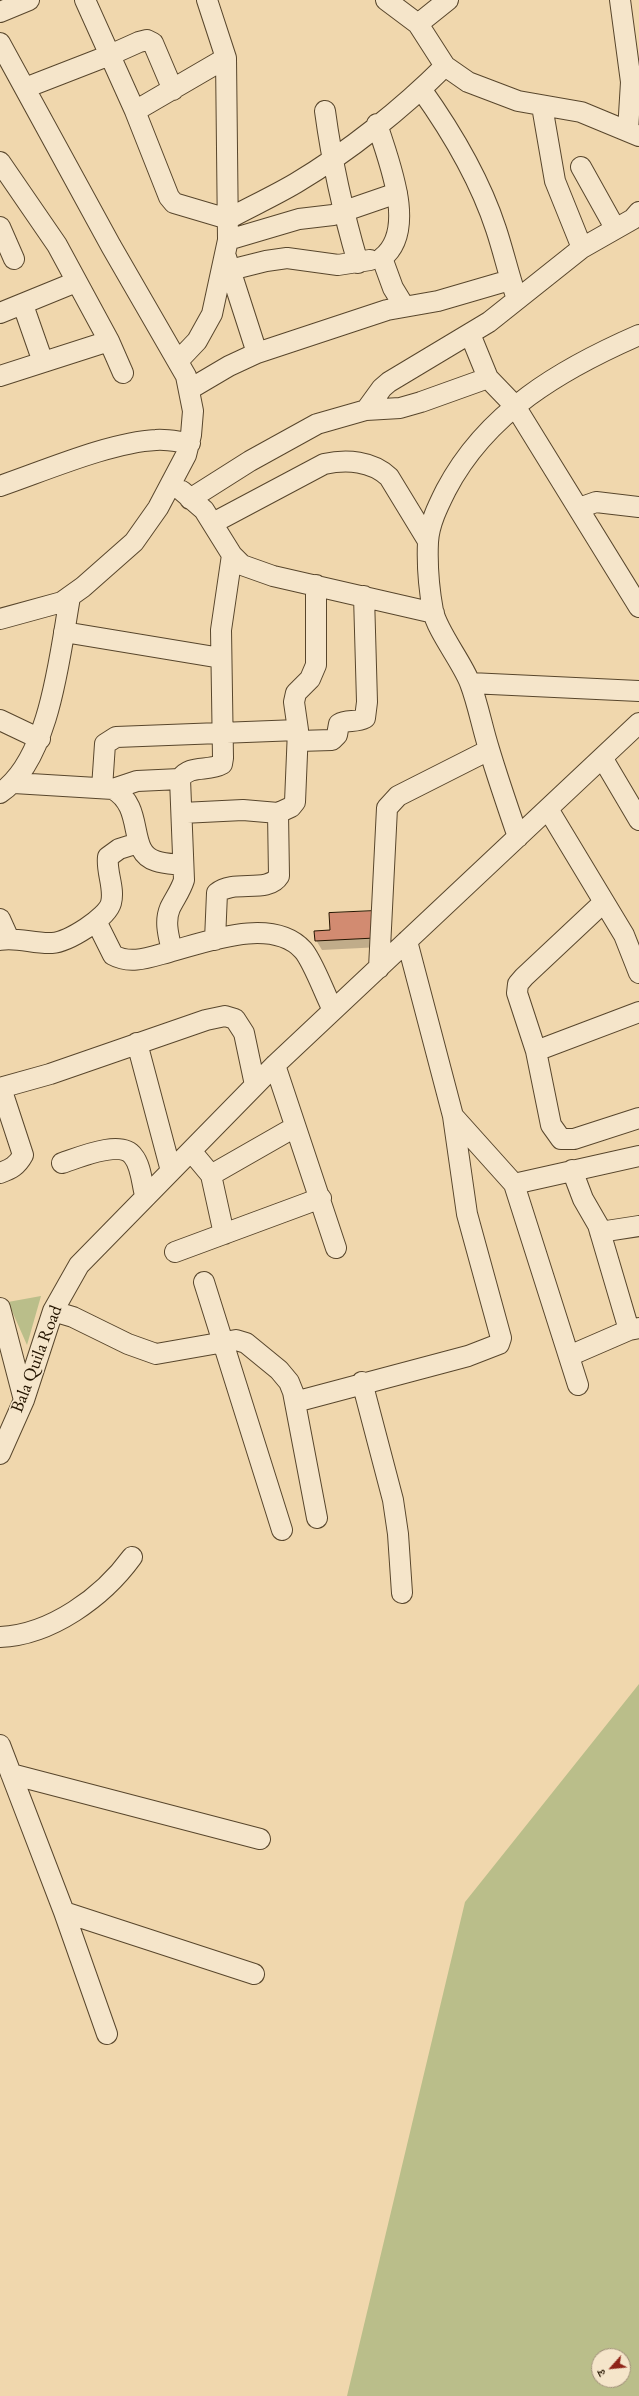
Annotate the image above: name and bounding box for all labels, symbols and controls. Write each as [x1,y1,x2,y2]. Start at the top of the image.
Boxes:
street label: Bala Quila Road [7,1302,67,1416]
north arrow [591,2348,631,2388]
text: उ [594,2367,609,2379]

